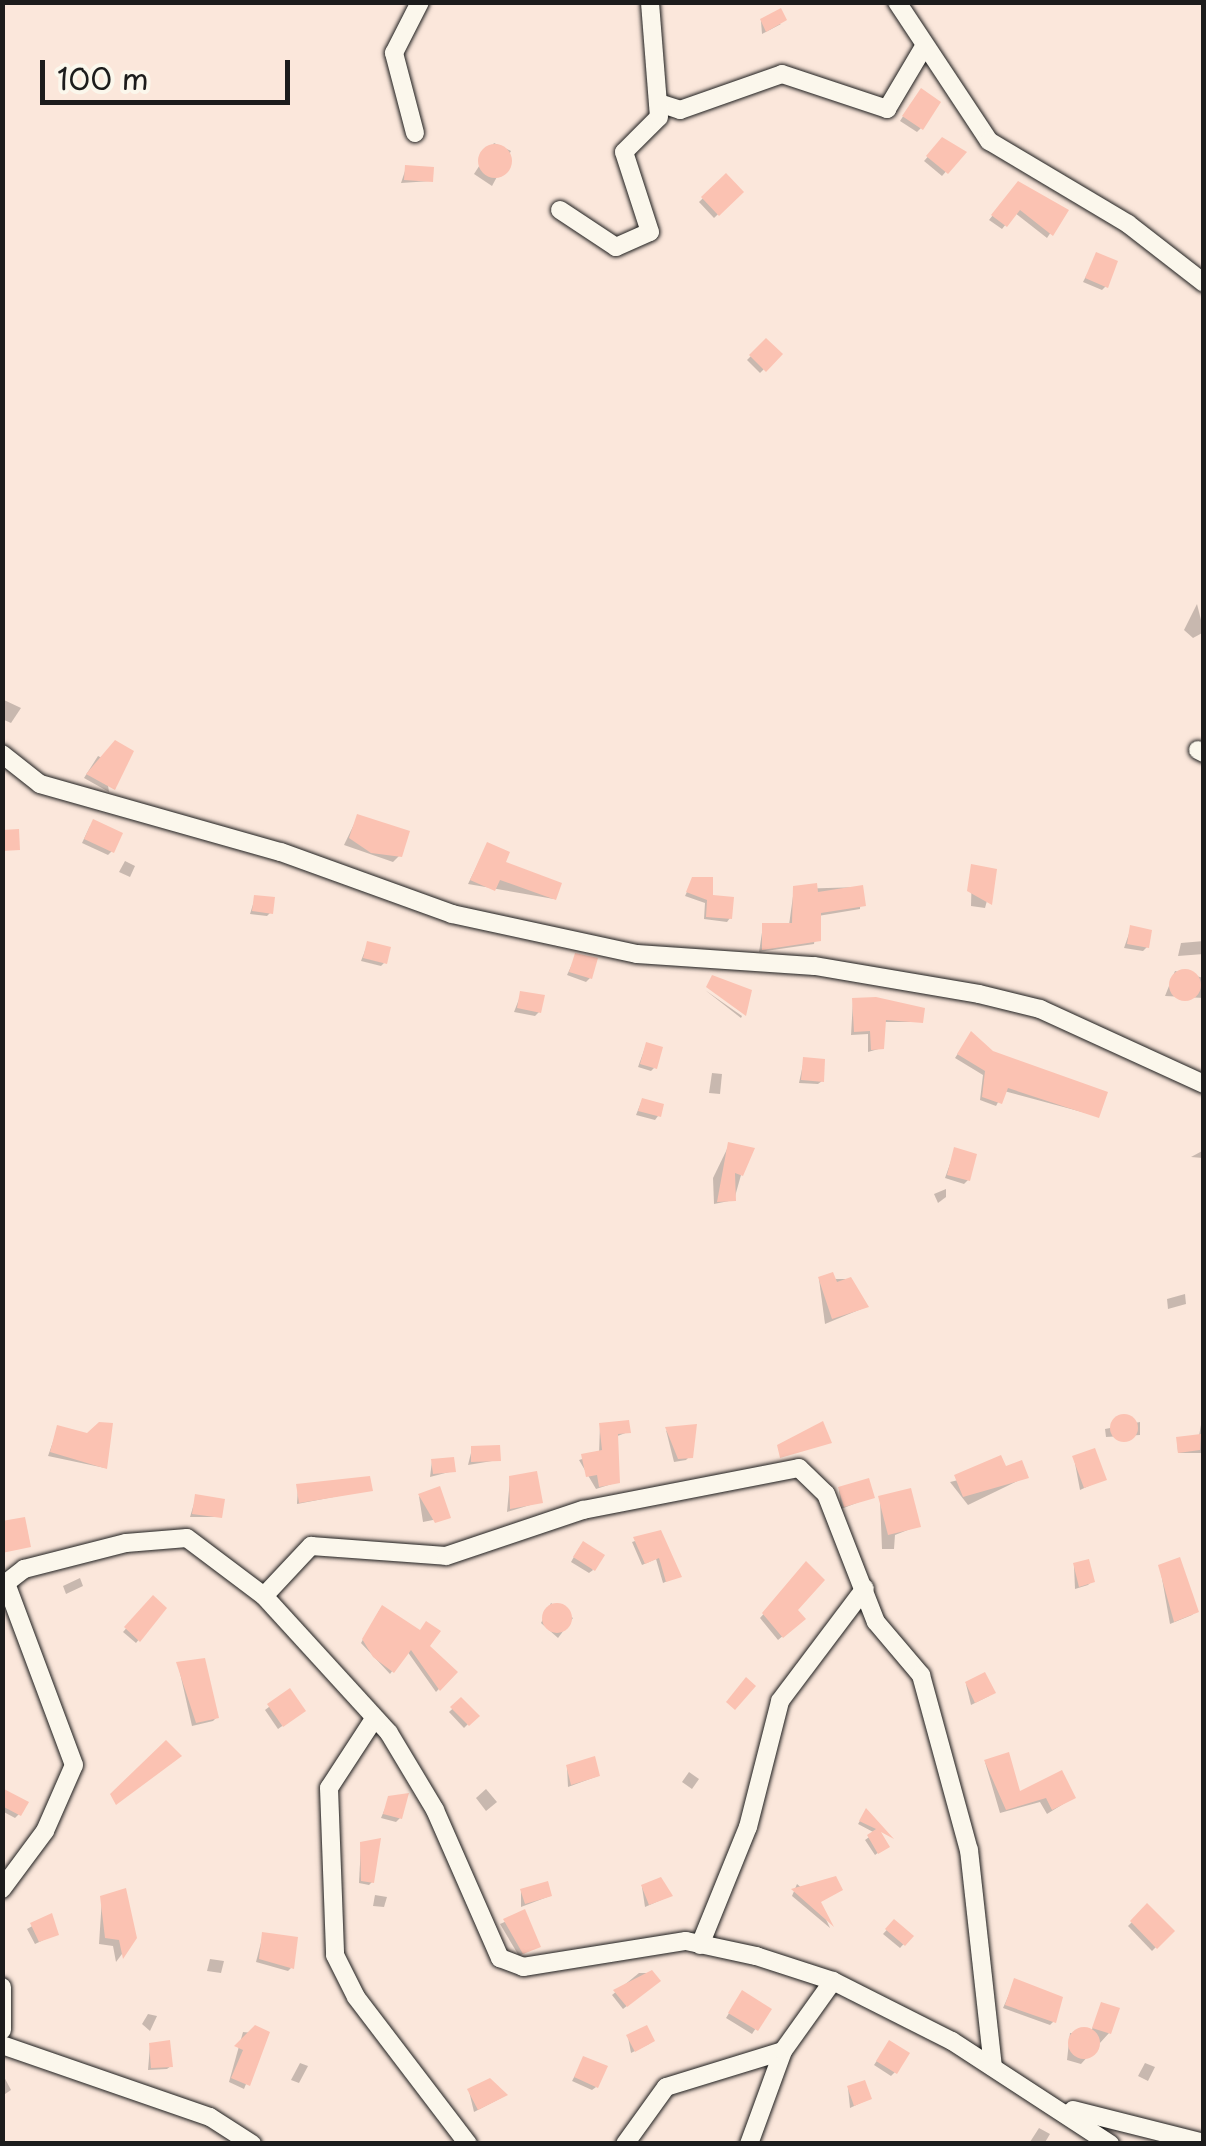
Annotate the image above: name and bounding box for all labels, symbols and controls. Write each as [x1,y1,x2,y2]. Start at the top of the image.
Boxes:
scale bar [45,40,295,102]
text: 100 m [57,55,149,100]

